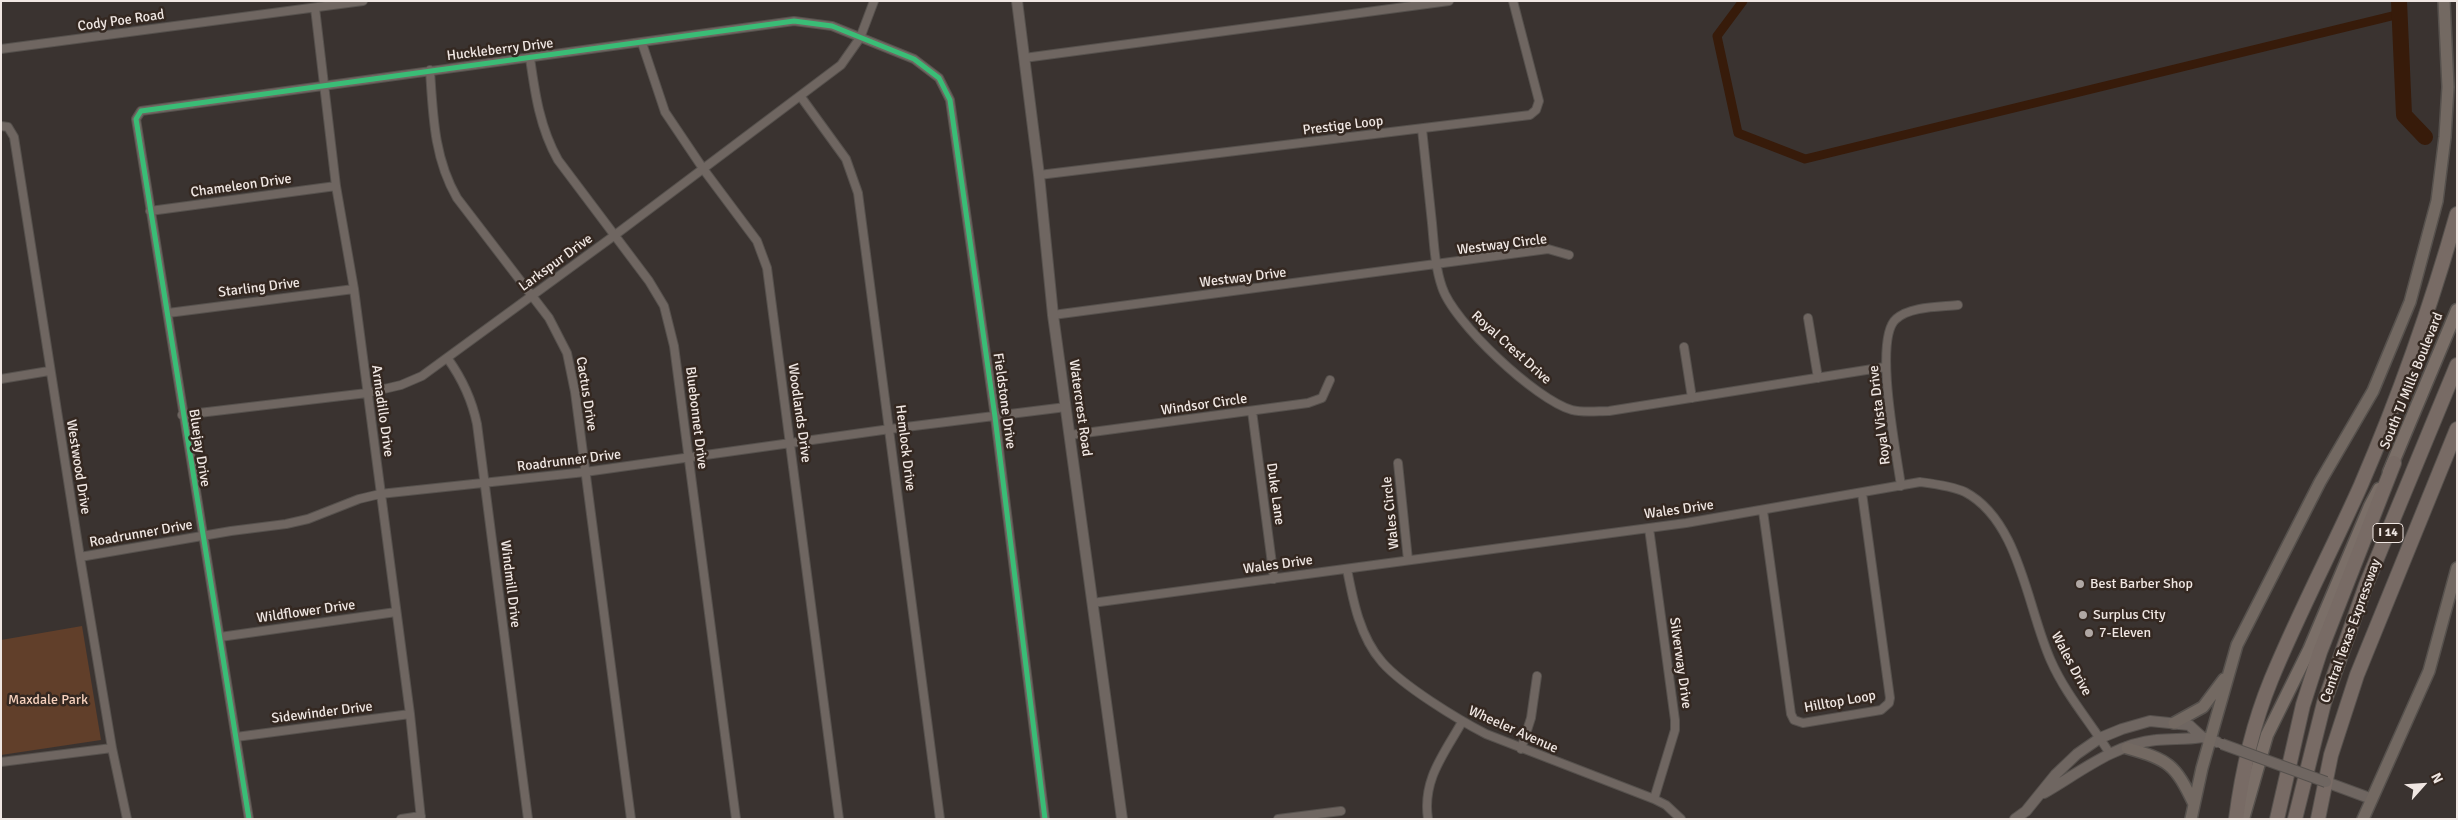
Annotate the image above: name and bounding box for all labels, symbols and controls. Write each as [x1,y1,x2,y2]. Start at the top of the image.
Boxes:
street label: Cody Poe Road [76,7,166,35]
street label: Huckleberry Drive [446,35,554,65]
street label: Prestige Loop [1302,113,1384,139]
street label: Chameleon Drive [190,171,292,201]
street label: Larkspur Drive [516,231,596,295]
street label: Westway Circle [1456,231,1548,259]
street label: Westway Drive [1199,264,1287,292]
street label: Starling Drive [217,275,301,301]
street label: Royal Crest Drive [1468,308,1554,388]
street label: South TJ Mills Boulevard [2377,310,2447,452]
street label: Fieldstone Drive [989,352,1019,450]
street label: Cactus Drive [572,356,600,432]
street label: Watercrest Road [1065,359,1095,457]
street label: Woodlands Drive [784,362,814,464]
street label: Armadillo Drive [367,364,397,458]
street label: Royal Vista Drive [1866,364,1894,466]
street label: Bluebonnet Drive [681,366,711,470]
street label: Windsor Circle [1160,391,1248,419]
street label: Hemlock Drive [891,404,919,492]
street label: Bluejay Drive [185,408,213,488]
street label: Westwood Drive [62,418,94,516]
street label: Roadrunner Drive [516,446,622,476]
street label: Duke Lane [1262,462,1288,526]
street label: Wales Circle [1379,476,1403,550]
street label: Wales Drive [1643,497,1715,523]
street label: Roadrunner Drive [88,517,194,551]
road number: I 14 [2373,524,2403,542]
street label: Windmill Drive [496,539,524,629]
street label: Wales Drive [1242,552,1314,578]
street label: Central Texas Expressway [2317,557,2385,705]
place label: Best Barber Shop [2090,576,2193,592]
marker: Best Barber Shop [2074,578,2086,590]
street label: Wildflower Drive [256,597,356,627]
place label: Surplus City [2093,607,2165,623]
marker: Surplus City [2077,609,2089,621]
street label: Silverway Drive [1665,616,1695,710]
place label: 7-Eleven [2099,625,2151,641]
marker: 7-Eleven [2083,627,2095,639]
street label: Wales Drive [2047,629,2095,699]
street label: Hilltop Loop [1803,687,1877,717]
park label: Maxdale Park [8,692,88,708]
street label: Sidewinder Drive [271,698,373,728]
street label: Wheeler Avenue [1465,703,1561,757]
north arrow [2398,760,2448,810]
text: N [2427,770,2447,786]

